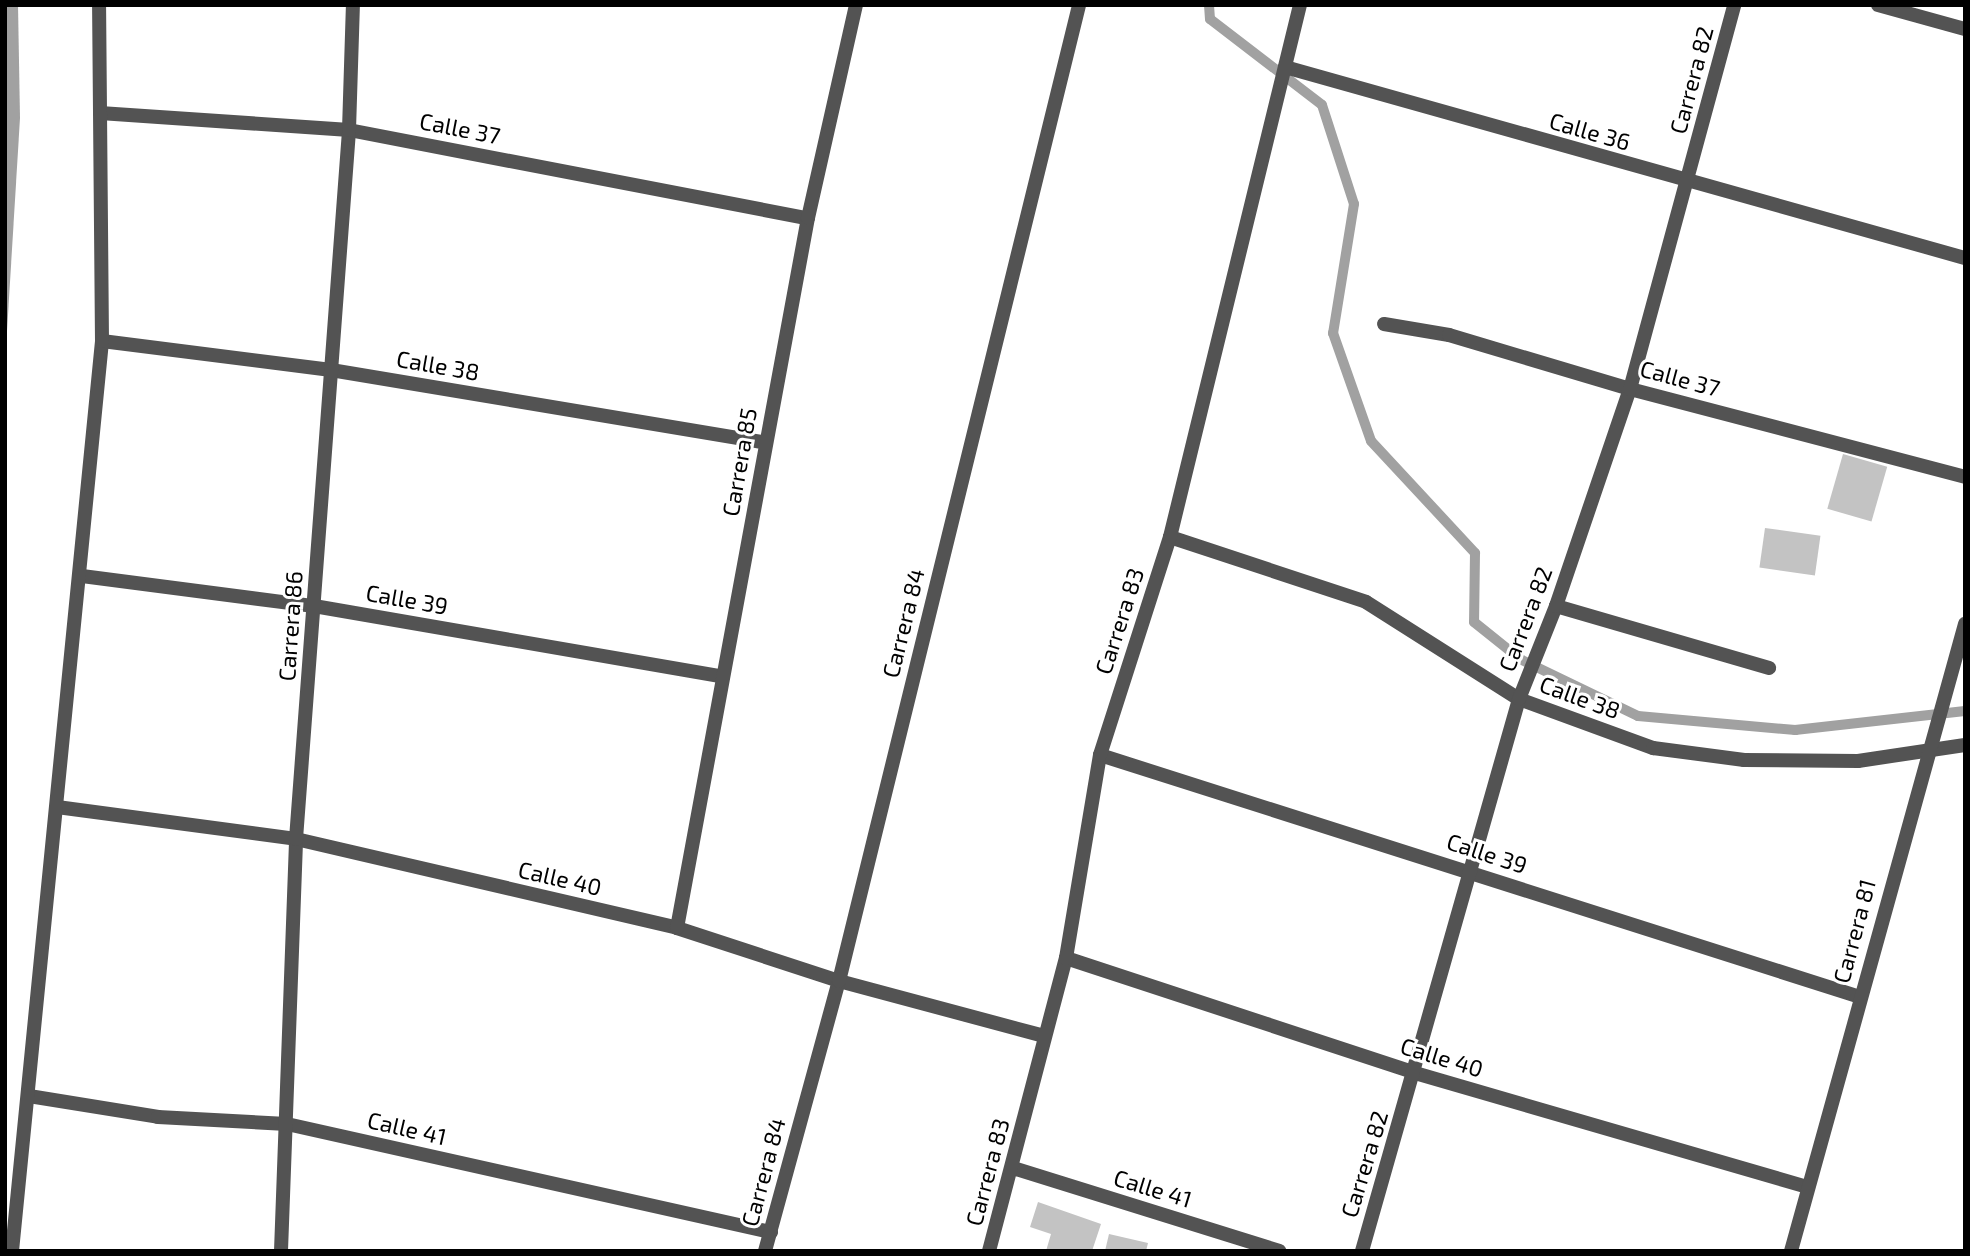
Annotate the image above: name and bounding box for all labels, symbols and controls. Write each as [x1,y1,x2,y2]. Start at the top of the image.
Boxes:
street label: Carrera 82 [1663,23,1719,137]
street label: Calle 36 [1546,106,1634,156]
street label: Calle 37 [417,107,503,149]
street label: Calle 38 [394,344,482,386]
street label: Calle 37 [1637,354,1723,402]
street label: Carrera 85 [716,406,762,518]
street label: Carrera 82 [1492,563,1558,675]
street label: Carrera 83 [1089,564,1149,678]
street label: Carrera 84 [876,566,930,680]
street label: Carrera 86 [272,570,308,682]
street label: Calle 39 [364,578,450,620]
street label: Calle 38 [1536,670,1624,724]
street label: Calle 39 [1443,827,1531,879]
street label: Calle 40 [516,855,604,901]
street label: Carrera 81 [1827,876,1881,986]
street label: Calle 40 [1397,1031,1487,1083]
street label: Calle 41 [365,1106,449,1150]
street label: Carrera 82 [1335,1107,1393,1221]
street label: Carrera 84 [735,1115,791,1229]
street label: Carrera 83 [959,1115,1015,1229]
street label: Calle 41 [1111,1163,1195,1213]

